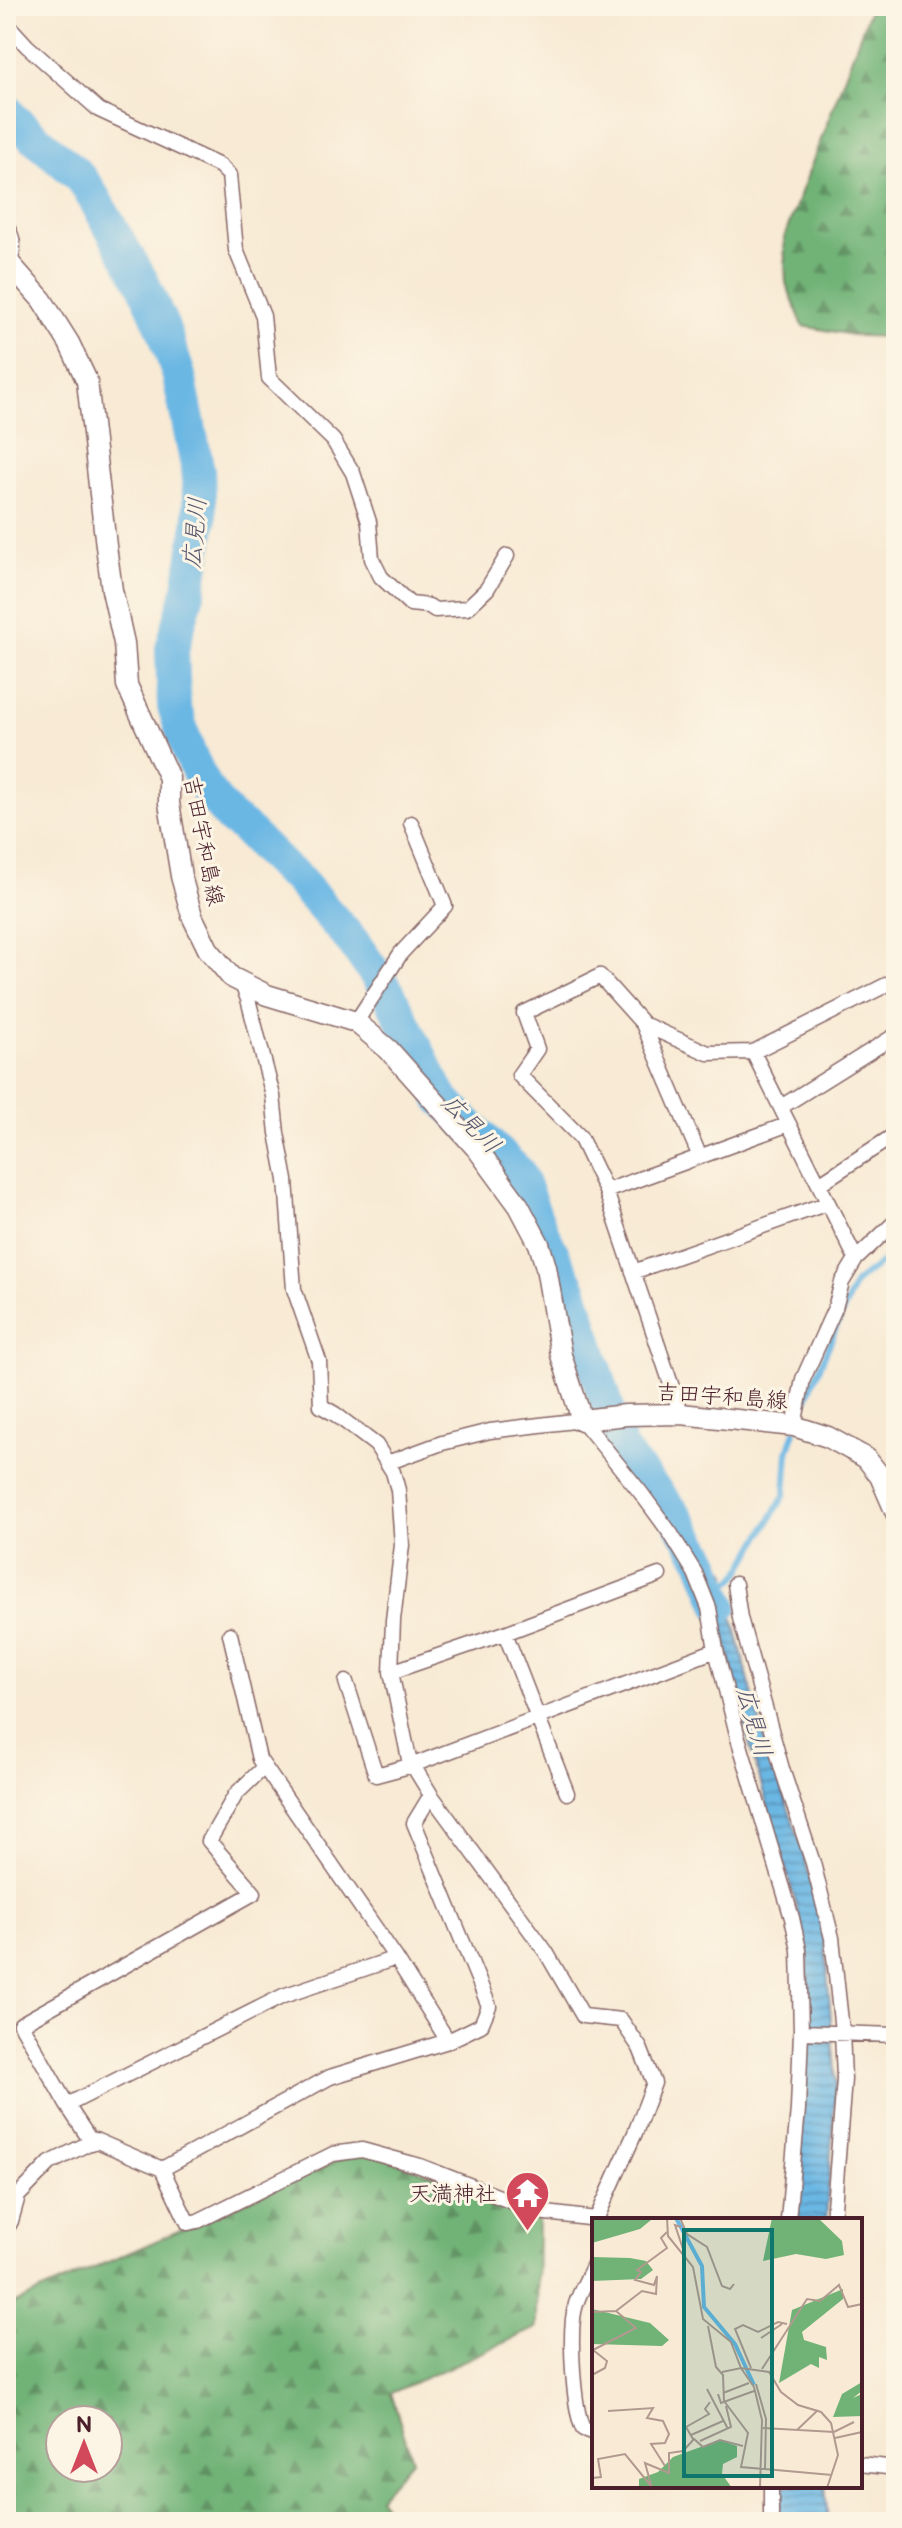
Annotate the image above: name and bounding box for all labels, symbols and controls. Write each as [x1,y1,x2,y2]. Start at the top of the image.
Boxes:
water label: 広見川 [177,496,213,570]
street label: 吉田宇和島線 [177,774,229,908]
water label: 広見川 [436,1088,506,1160]
street label: 吉田宇和島線 [655,1379,789,1415]
water label: 広見川 [730,1683,778,1761]
temple icon: 天満神社 [504,2170,552,2233]
place label: 天満神社 [409,2181,497,2208]
inset map [592,2218,862,2488]
north arrow [44,2404,124,2484]
text: N [76,2412,92,2439]

